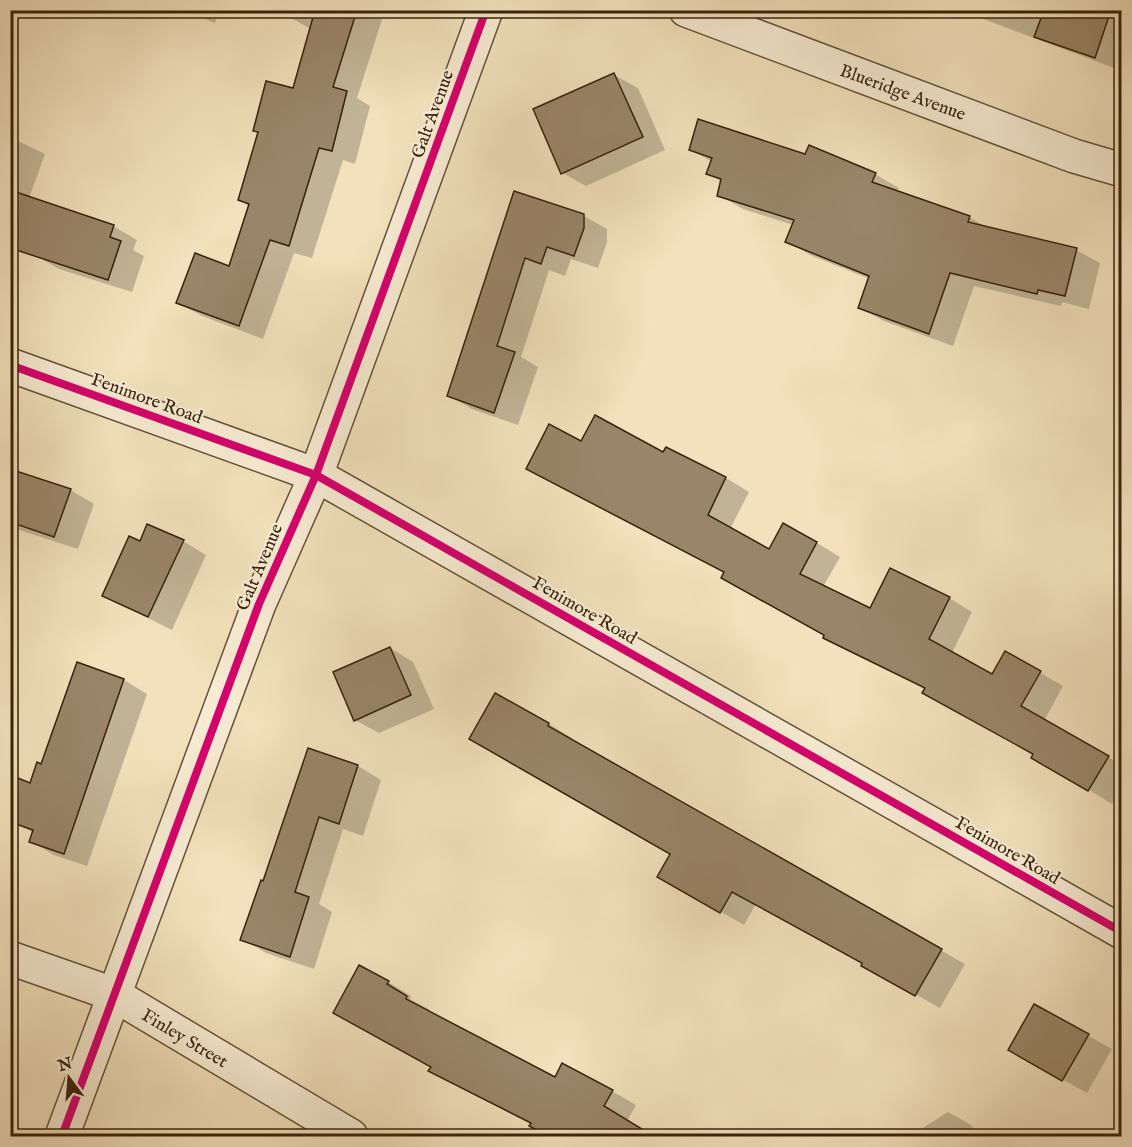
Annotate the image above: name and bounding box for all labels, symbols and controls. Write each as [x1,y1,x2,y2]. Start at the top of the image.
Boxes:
street label: Blueridge Avenue [836,60,969,127]
street label: Galt Avenue [407,67,460,162]
street label: Fenimore Road [88,369,206,430]
street label: Galt Avenue [232,521,289,614]
street label: Fenimore Road [528,572,641,651]
street label: Fenimore Road [951,812,1064,891]
street label: Finley Street [137,1005,231,1074]
north arrow [39,1048,99,1108]
text: N [55,1054,75,1077]

